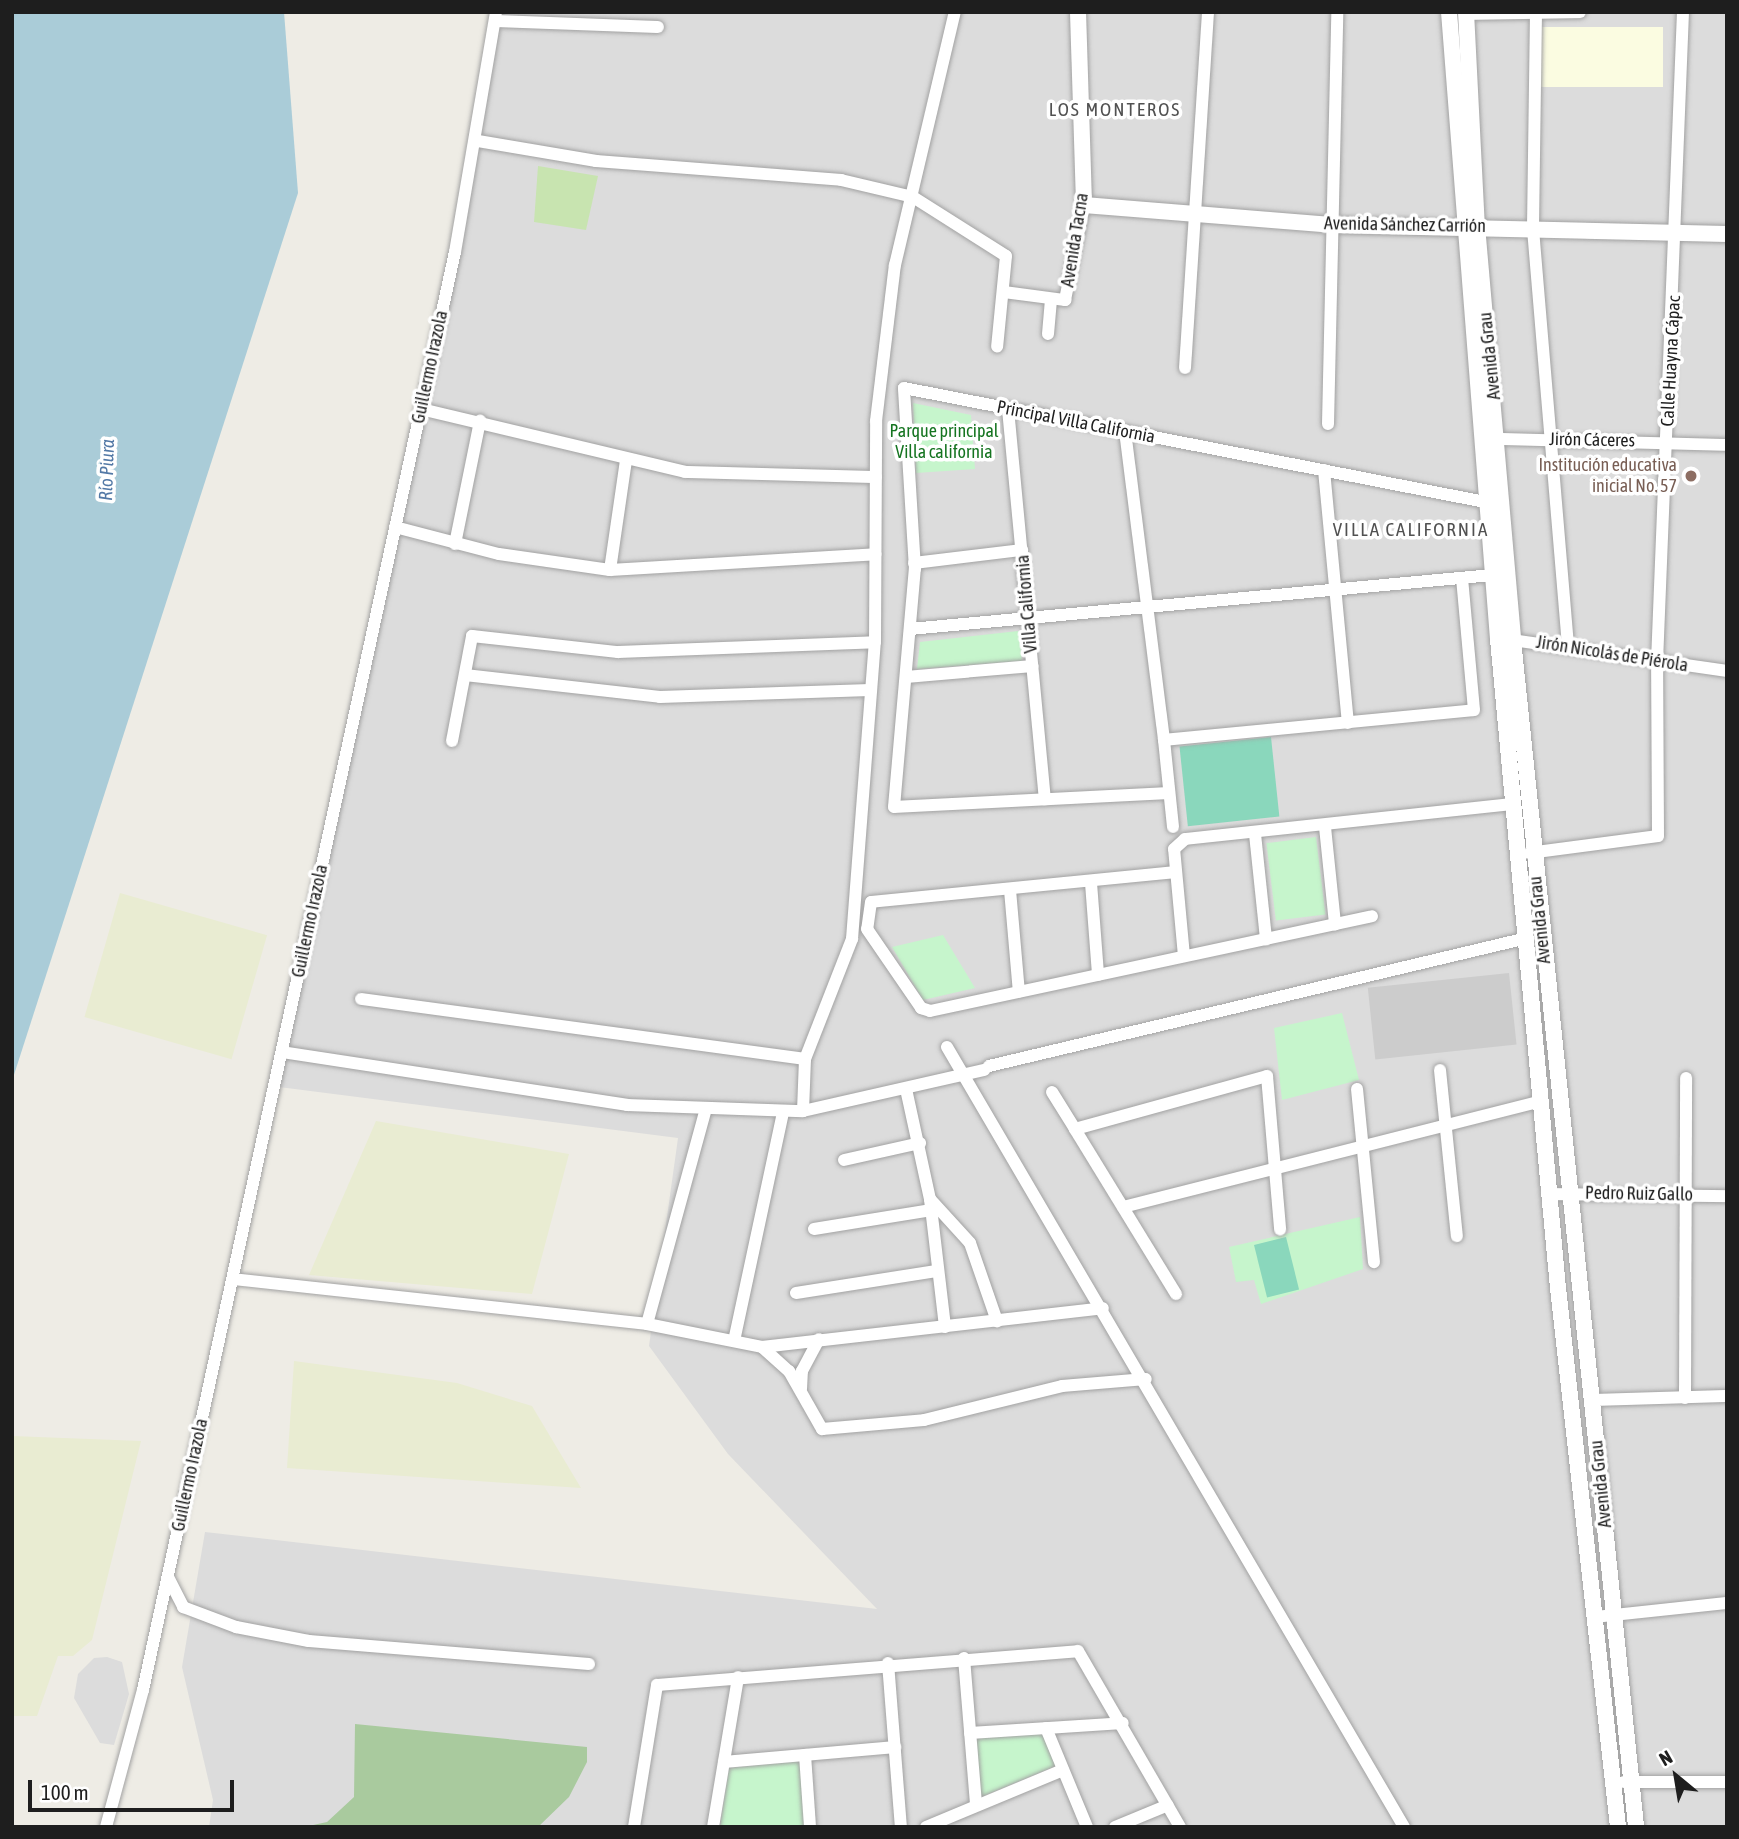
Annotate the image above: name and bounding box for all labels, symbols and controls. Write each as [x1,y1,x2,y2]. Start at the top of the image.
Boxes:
district label: LOS MONTEROS [1050,99,1180,121]
street label: Avenida Tacna [1057,191,1093,289]
street label: Avenida Sánchez Carrión [1324,213,1486,237]
street label: Calle Huayna Cápac [1657,295,1685,427]
street label: Guillermo Irazola [407,309,453,425]
street label: Avenida Grau [1475,311,1505,401]
street label: Principal Villa California [995,396,1157,448]
park label: Parque principal Villa california [889,421,999,464]
street label: Jirón Cáceres [1549,428,1635,452]
water label: Río Piura [95,439,119,501]
place label: Institución educativa inicial No. 57 [1538,455,1677,498]
marker: Institución educativa inicial No. 57 [1683,468,1699,484]
district label: VILLA CALIFORNIA [1335,519,1487,541]
street label: Villa California [1012,554,1042,654]
street label: Jirón Nicolás de Piérola [1534,631,1690,677]
street label: Guillermo Irazola [287,863,333,979]
street label: Avenida Grau [1525,875,1555,965]
street label: Pedro Ruiz Gallo [1585,1182,1693,1206]
street label: Guillermo Irazola [167,1417,213,1533]
street label: Avenida Grau [1586,1439,1616,1529]
north arrow [1641,1741,1711,1811]
text: N [1655,1745,1676,1770]
scale bar [32,1766,238,1810]
text: 100 m [41,1780,89,1804]

